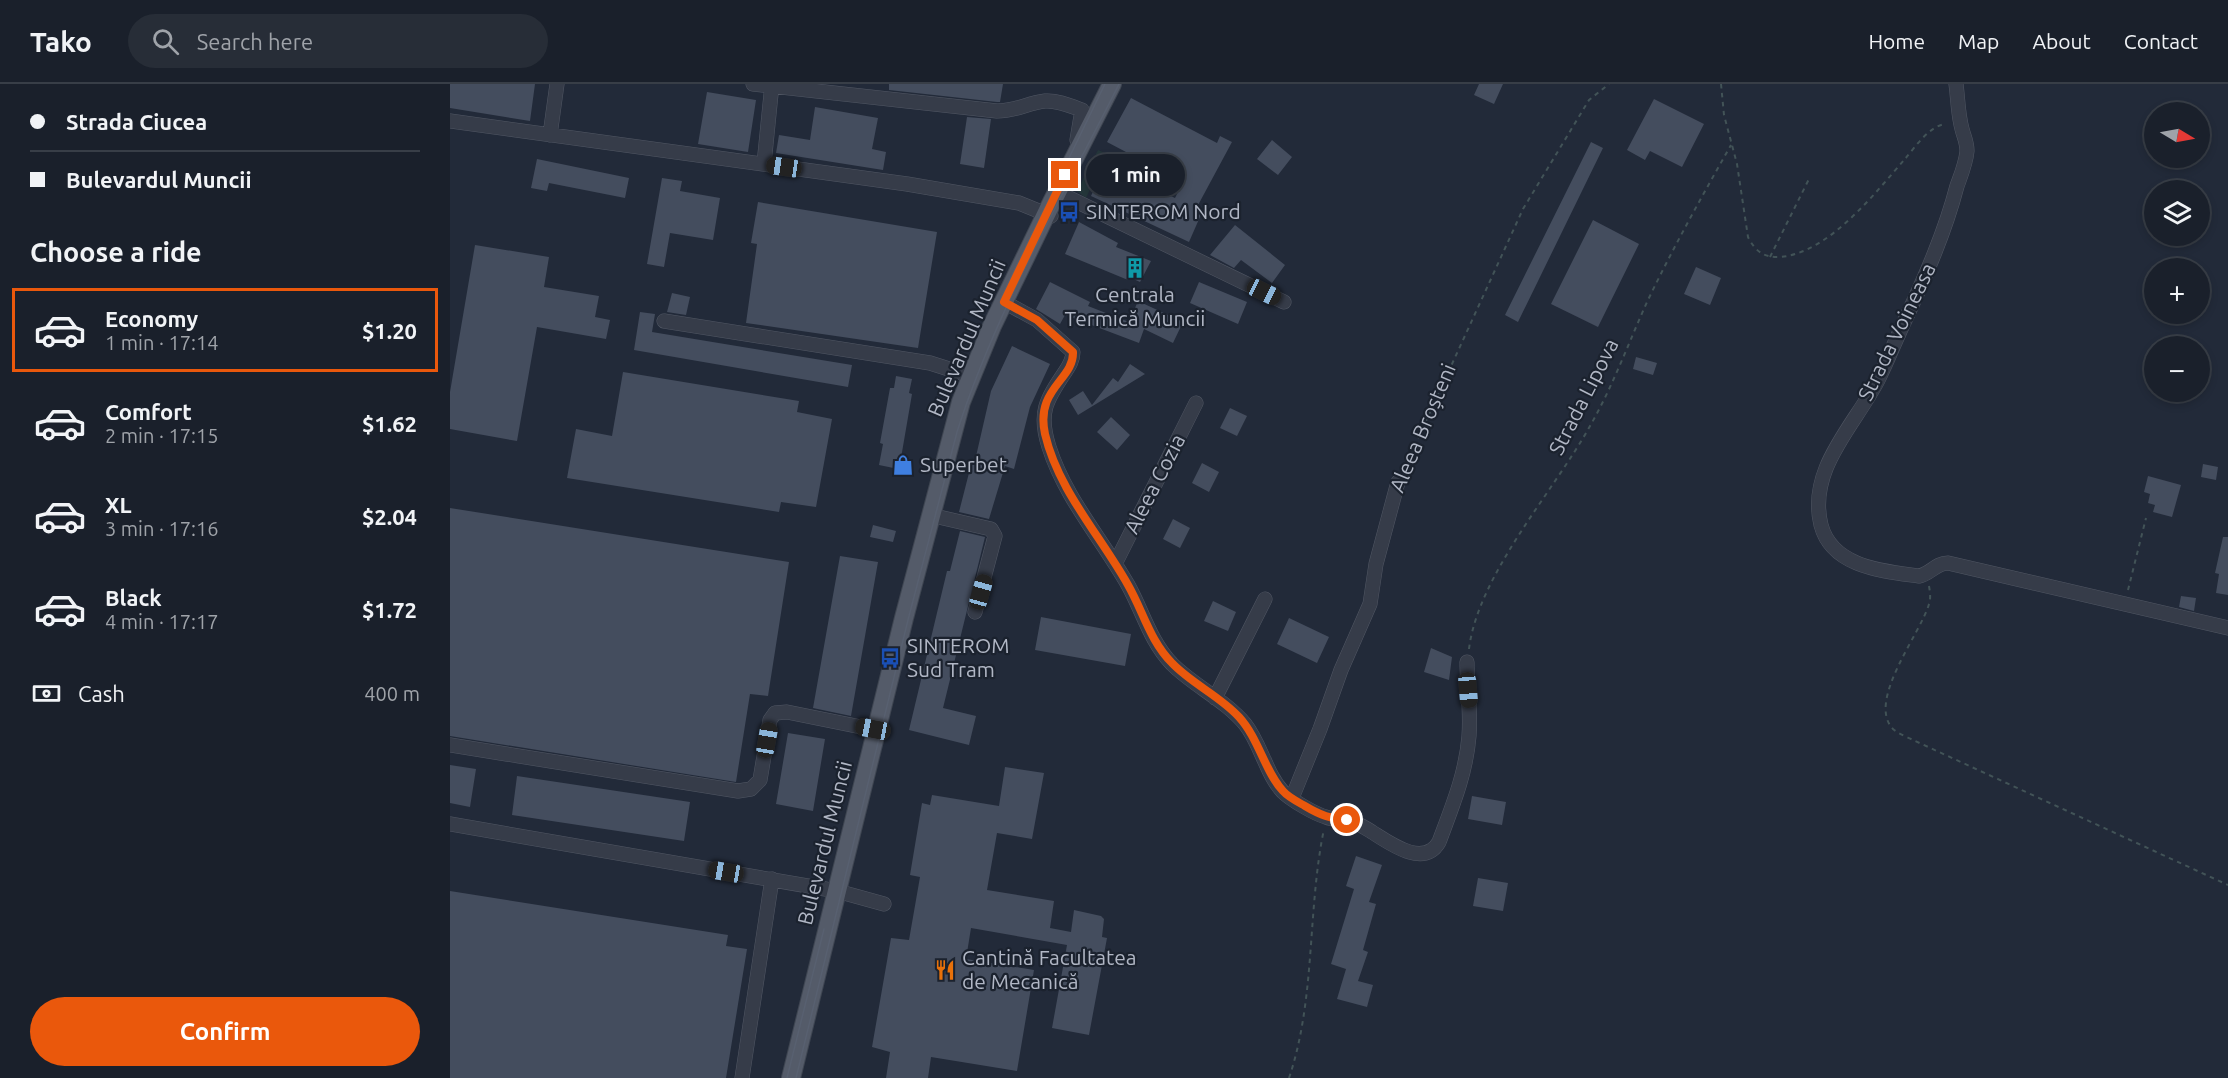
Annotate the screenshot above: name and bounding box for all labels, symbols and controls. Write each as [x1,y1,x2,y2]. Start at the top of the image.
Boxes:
search box [128,14,548,68]
icon: search [149,25,182,58]
text: Tako [30,26,92,57]
text: Search here [197,29,313,54]
text: Home [1868,29,1925,53]
text: Map [1958,29,1999,53]
text: About [2032,29,2091,53]
text: Contact [2124,29,2198,53]
north arrow [2144,102,2210,168]
map controls [2144,102,2210,402]
text: Strada Ciucea [66,109,207,134]
callout: 1 min [1086,154,1185,196]
car [765,156,803,178]
route end [1051,161,1078,188]
text: 1 min [1110,163,1161,186]
text: Bulevardul Muncii [66,167,252,192]
button: layers [2144,180,2210,246]
place label: SINTEROM Nord [1086,199,1241,223]
bus stop icon: SINTEROM Nord [1057,200,1081,224]
text: Choose a ride [30,237,202,267]
street label: Bulevardul Muncii [922,256,1010,420]
building icon: Centrala Termică Muncii [1123,256,1147,280]
button: + [2144,258,2210,324]
street label: Strada Voineasa [1852,259,1940,404]
car [1244,276,1284,308]
place label: Centrala Termică Muncii [1065,282,1205,330]
icon: car [33,303,87,357]
text: Economy [105,306,198,331]
text: $1.20 [362,318,417,343]
text: 1 min · 17:14 [105,331,219,354]
street label: Strada Lipova [1544,334,1623,459]
button: − [2144,336,2210,402]
street label: Aleea Broșteni [1384,360,1460,496]
icon: car [33,396,87,450]
text: Comfort [105,399,192,424]
text: $1.62 [362,411,417,436]
text: 2 min · 17:15 [105,424,219,447]
street label: Aleea Cozia [1119,430,1189,537]
place label: Superbet [920,452,1007,476]
shop icon: Superbet [891,453,915,477]
icon: car [33,489,87,543]
text: XL [105,492,132,517]
text: $2.04 [362,504,417,529]
text: 3 min · 17:16 [105,517,219,540]
car [967,572,995,612]
icon: car [33,582,87,636]
text: Black [105,585,162,610]
text: $1.72 [362,597,417,622]
text: 4 min · 17:17 [105,610,219,633]
place label: SINTEROM Sud Tram [907,633,1009,681]
bus stop icon: SINTEROM Sud Tram [878,646,902,670]
car [1457,671,1479,709]
icon: cash [30,677,63,710]
text: Cash [78,681,125,706]
text: 400 m [364,682,420,705]
car [854,717,892,741]
car [755,721,779,759]
street label: Bulevardul Muncii [792,758,856,927]
route start [1333,806,1360,833]
car [707,860,745,884]
place label: Cantină Facultatea de Mecanică [962,945,1137,993]
restaurant icon: Cantină Facultatea de Mecanică [933,958,957,982]
button: Confirm [30,997,420,1066]

